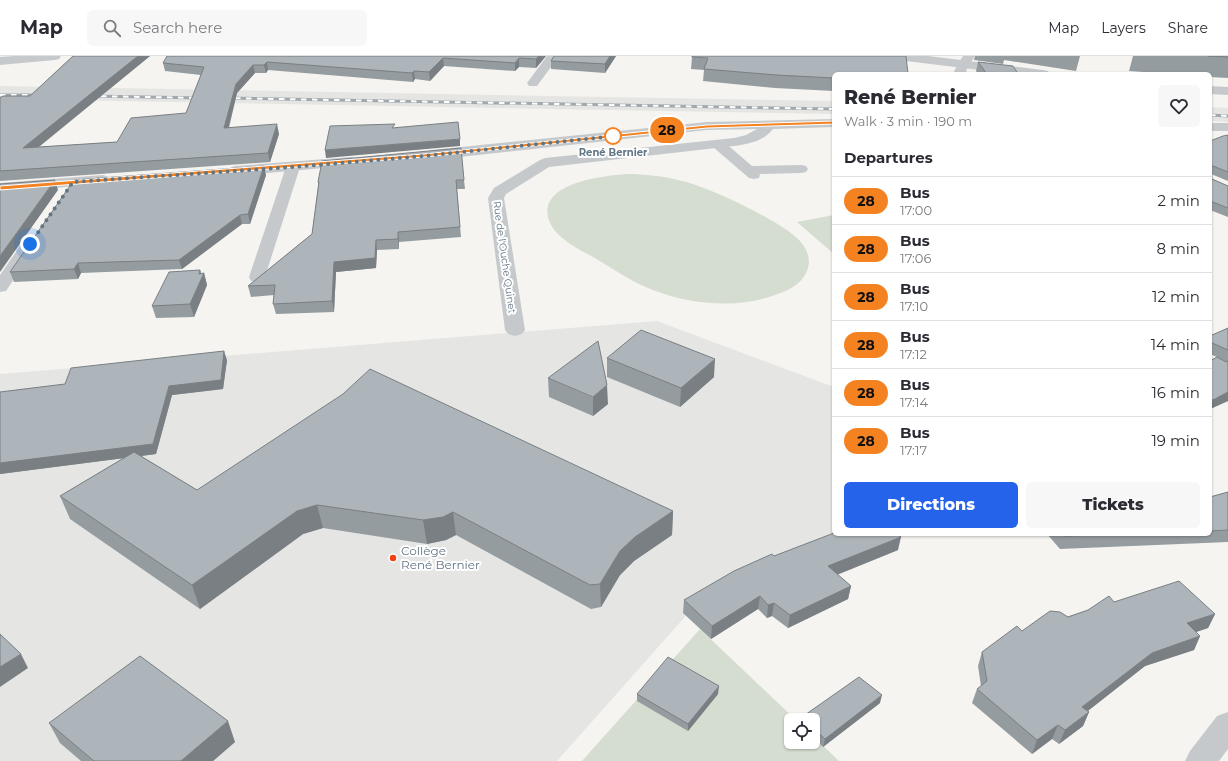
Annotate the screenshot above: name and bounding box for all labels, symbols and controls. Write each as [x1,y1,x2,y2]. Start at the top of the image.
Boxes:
search box [87,10,367,46]
text: Map [20,16,63,39]
icon: search [101,17,123,39]
text: Search here [133,18,222,37]
text: Map [1048,19,1079,37]
text: Layers [1101,19,1146,37]
text: Share [1168,19,1208,37]
button: heart [1158,85,1200,127]
text: René Bernier [844,86,976,109]
text: Walk · 3 min · 190 m [844,113,972,129]
line badge: 28 [649,117,685,143]
text: 28 [658,121,676,139]
marker: René Bernier [604,127,622,145]
place label: René Bernier [579,146,648,159]
text: Departures [844,148,933,167]
text: Bus [900,183,930,202]
text: 2 min [1157,191,1200,210]
text: 28 [857,192,875,210]
street label: Rue de l'Ouche Quinet [490,200,519,314]
text: 17:00 [900,202,932,218]
text: Bus [900,231,930,250]
your location [20,234,40,254]
text: 8 min [1156,239,1200,258]
text: 28 [857,240,875,258]
text: 17:06 [900,250,931,266]
text: Bus [900,279,930,298]
text: 12 min [1152,287,1200,306]
text: 28 [857,288,875,306]
text: 17:10 [900,298,928,314]
text: Bus [900,327,930,346]
text: 14 min [1151,335,1200,354]
text: 28 [857,336,875,354]
text: 17:12 [900,346,927,362]
text: Bus [900,375,930,394]
text: 16 min [1151,383,1200,402]
text: 28 [857,384,875,402]
text: 17:14 [900,394,928,410]
text: Bus [900,423,930,442]
text: 19 min [1151,431,1200,450]
text: 28 [857,432,875,450]
text: 17:17 [900,442,927,458]
button: Directions [844,482,1018,528]
button: Tickets [1026,482,1200,528]
place label: Collège René Bernier [401,543,480,572]
marker: Collège René Bernier [388,553,398,563]
map controls [784,713,820,749]
button: locate [784,713,820,749]

